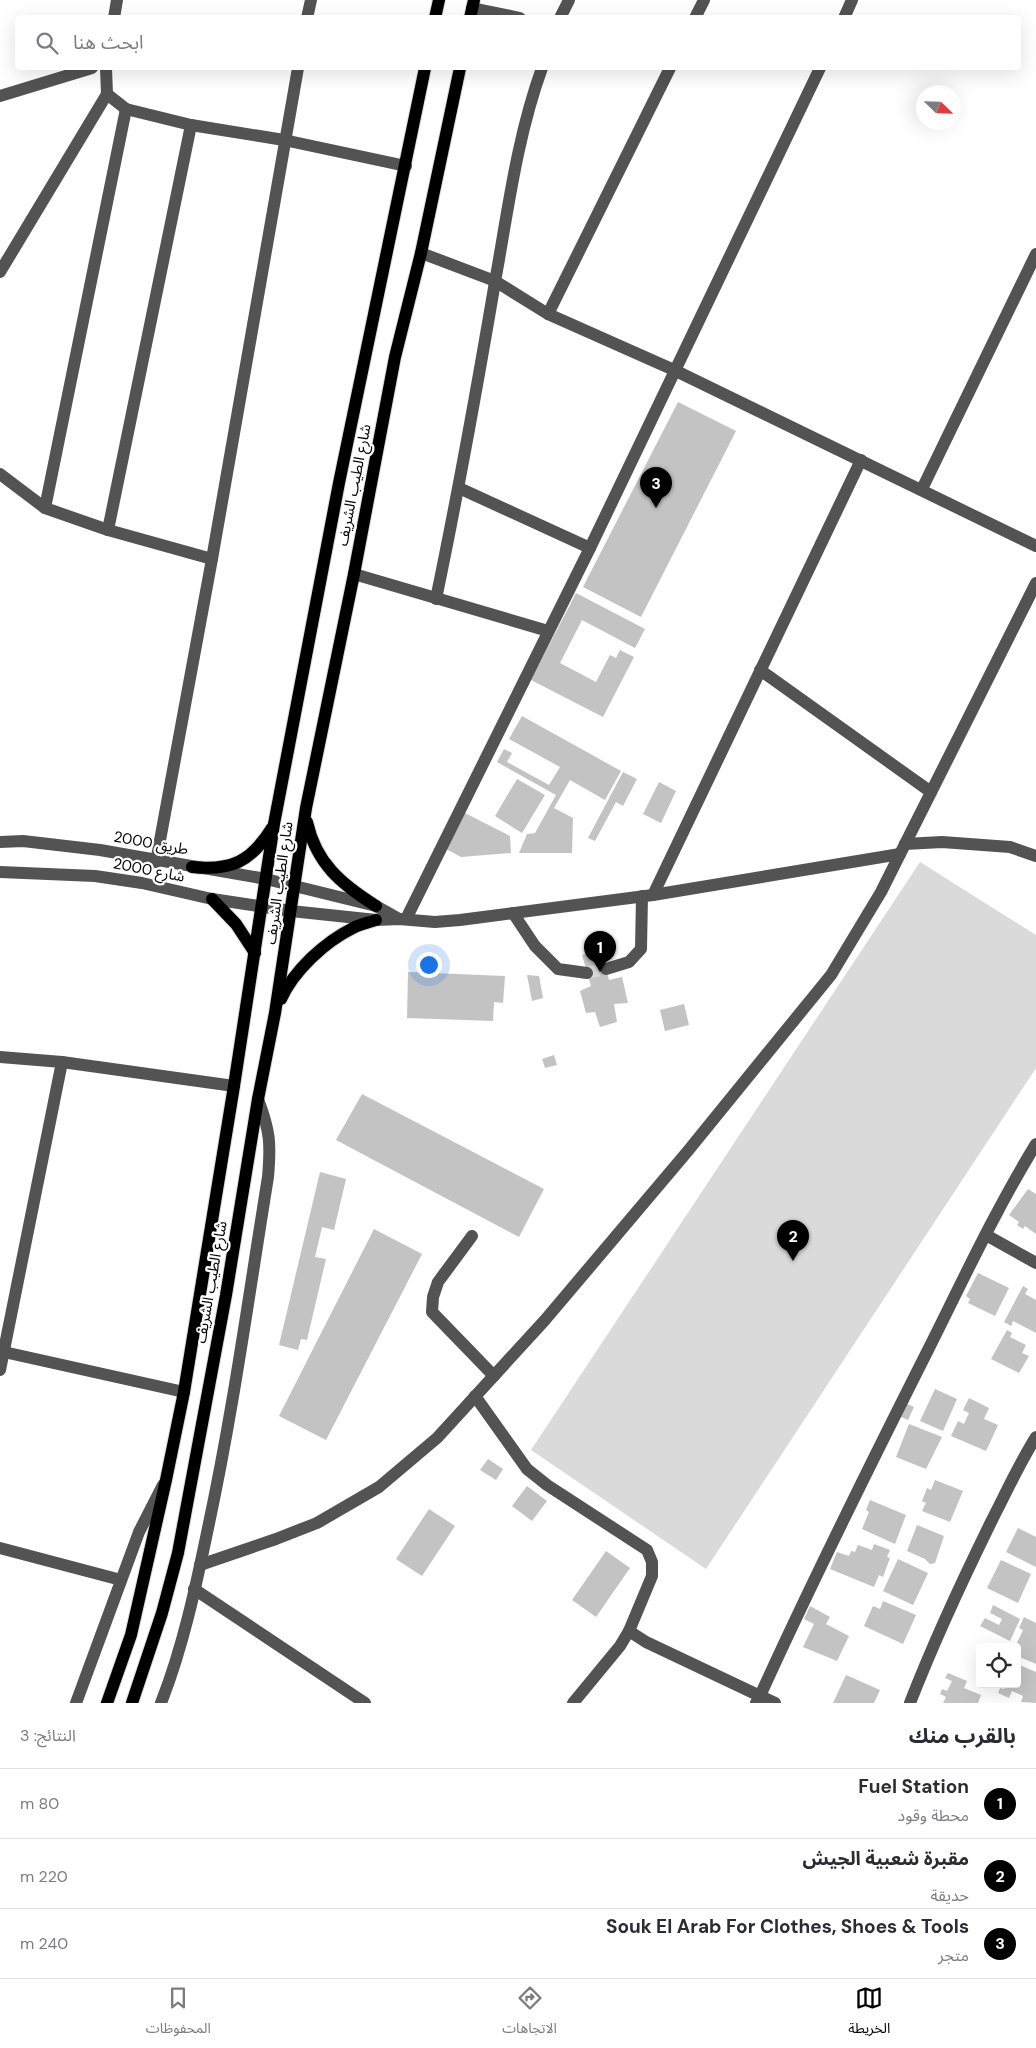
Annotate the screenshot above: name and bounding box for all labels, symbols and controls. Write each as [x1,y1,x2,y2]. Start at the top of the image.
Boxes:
search box [15,15,1021,70]
icon: search [33,29,61,57]
text: ابحث هنا [73,30,144,55]
north arrow [916,85,961,130]
street label: شارع الطيب الشريف [332,422,378,548]
pin: 3 [640,467,672,508]
street label: شارع الطيب الشريف [260,820,300,946]
street label: طريق 2000 [112,827,190,859]
street label: شارع 2000 [111,853,187,889]
pin: 1 [584,931,616,972]
your location [416,952,442,978]
street label: شارع الطيب الشريف [190,1219,234,1345]
pin: 2 [777,1220,809,1261]
map controls [976,1643,1021,1688]
button: locate [976,1643,1021,1688]
text: بالقرب منك [909,1722,1016,1750]
text: النتائج: 3 [20,1725,76,1746]
text: Fuel Station [858,1774,969,1799]
text: 80 m [20,1793,59,1814]
text: 1 [997,1793,1003,1814]
text: محطة وقود [898,1805,969,1826]
text: مقبرة شعبية الجيش [802,1846,969,1871]
text: 220 m [20,1866,68,1887]
text: 2 [995,1866,1005,1887]
text: حديقة [931,1885,969,1906]
text: Souk El Arab For Clothes, Shoes & Tools [606,1914,969,1939]
text: 240 m [20,1933,68,1954]
text: 3 [995,1933,1005,1954]
text: متجر [938,1945,969,1966]
tab: المحفوظات [146,1984,211,2043]
tab: الاتجاهات [502,1984,557,2043]
tab: الخريطة [848,1984,890,2043]

